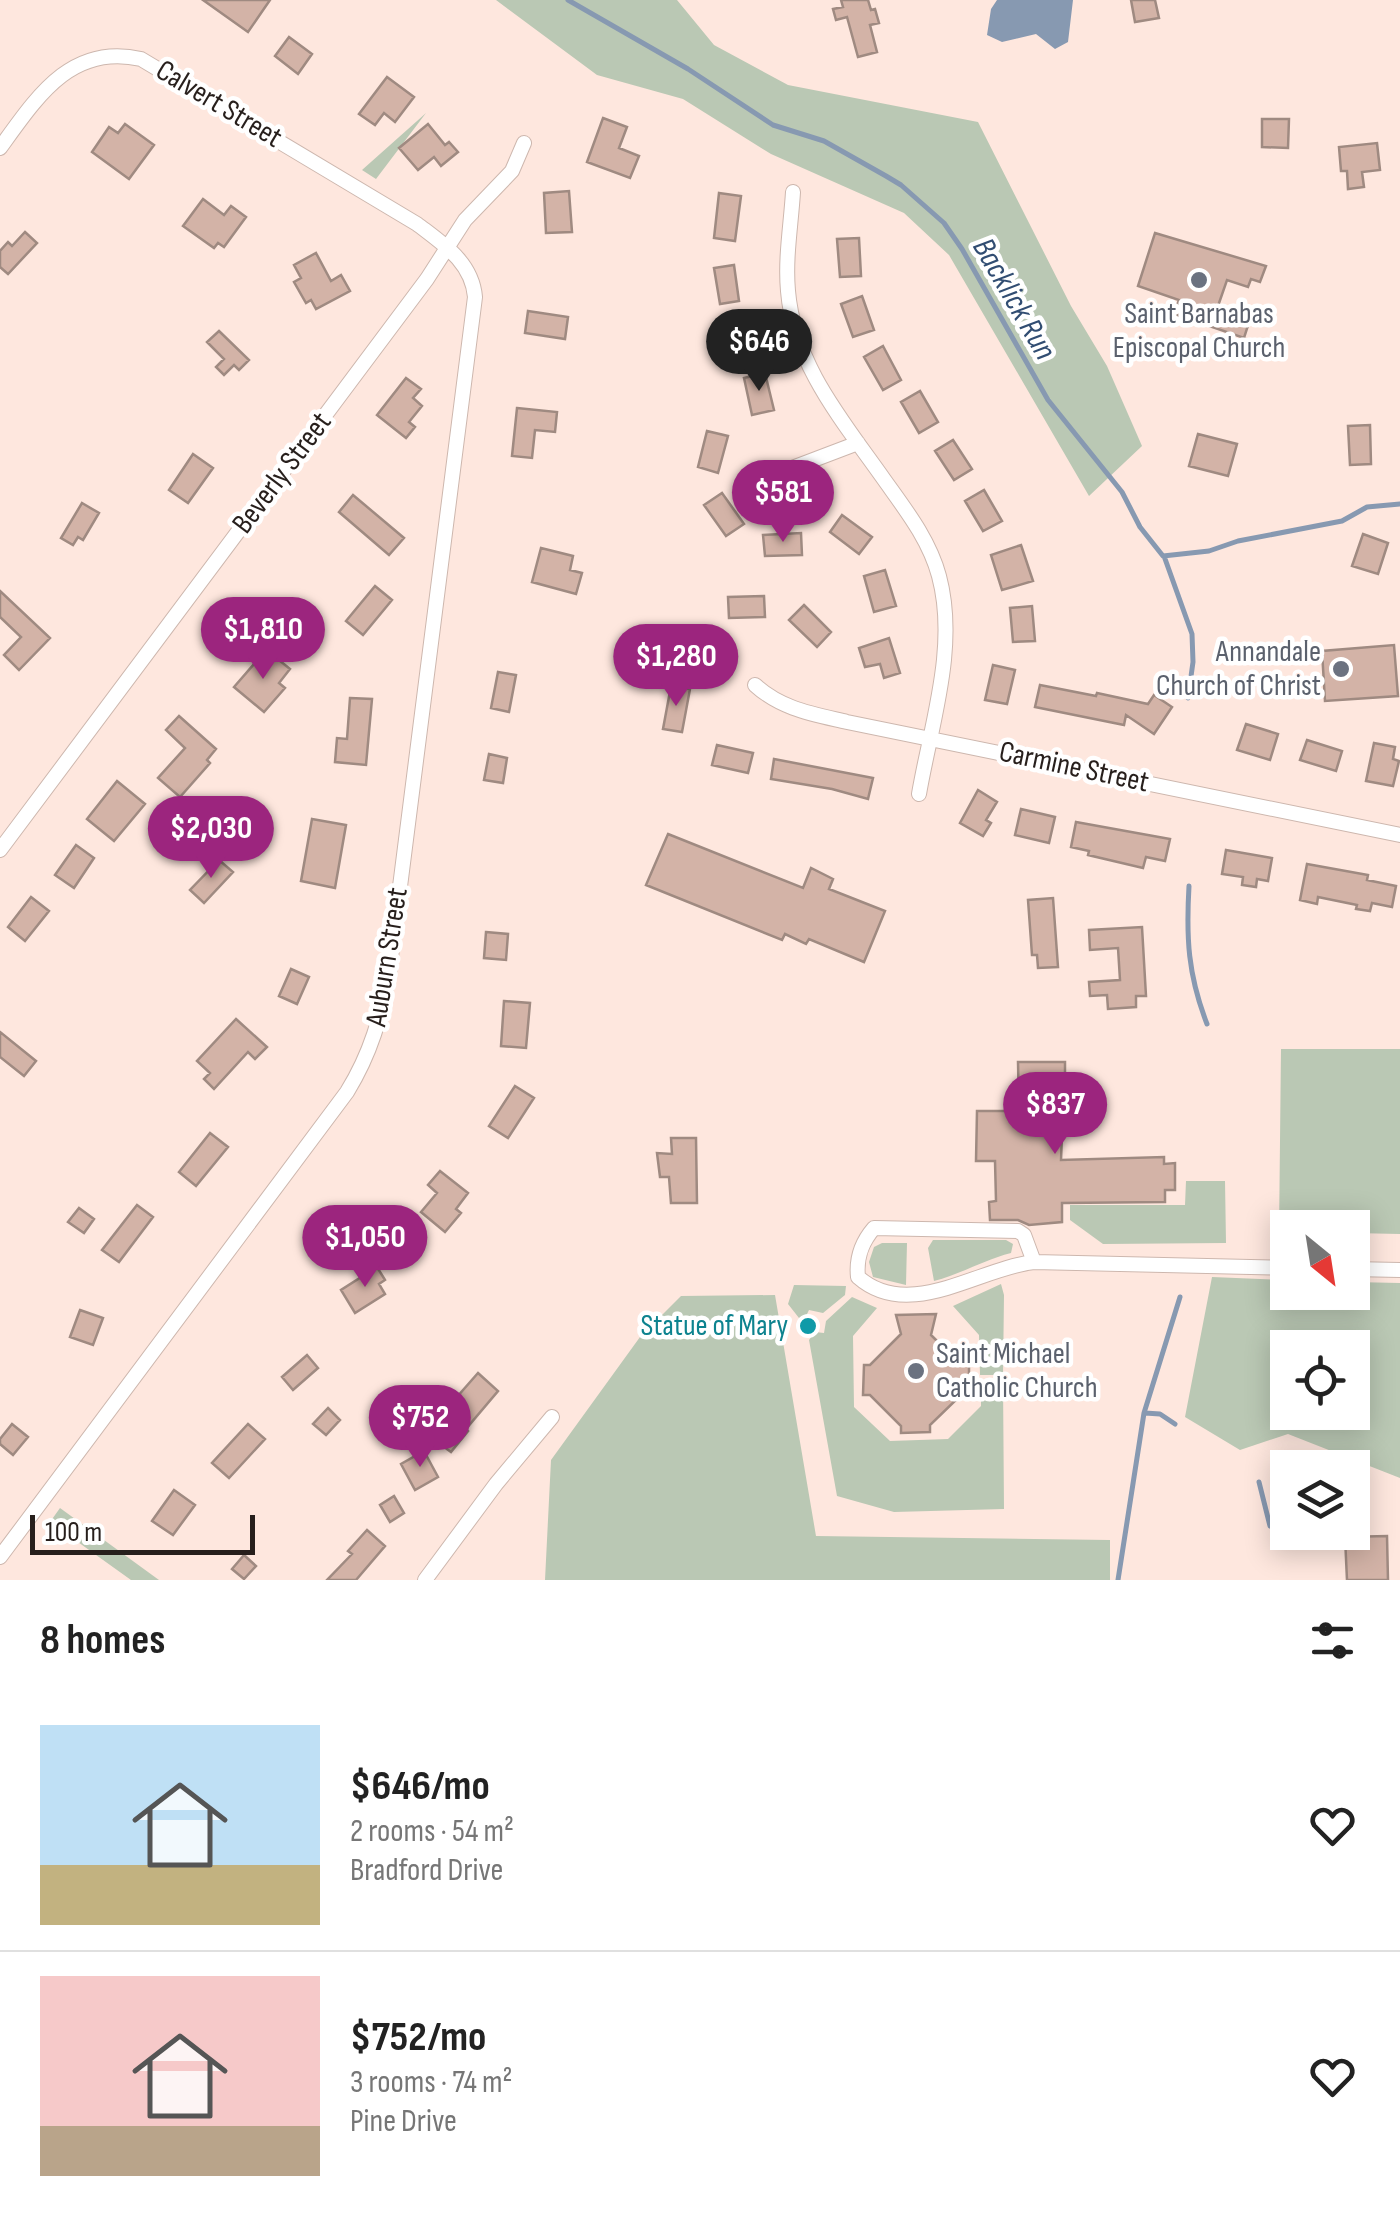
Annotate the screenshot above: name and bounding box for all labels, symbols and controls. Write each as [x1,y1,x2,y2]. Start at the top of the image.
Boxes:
street label: Calvert Street [149,52,289,156]
water label: Backlick Run [964,231,1064,367]
marker: Saint Barnabas Episcopal Church [1188,269,1210,291]
place label: Saint Barnabas Episcopal Church [1113,296,1285,366]
pin: $646 [700,309,818,394]
text: $646 [728,322,790,361]
street label: Beverly Street [225,405,339,541]
pin: $581 [724,460,842,545]
text: $581 [754,473,812,512]
pin: $1,810 [182,597,344,682]
text: $1,810 [223,610,303,649]
pin: $1,280 [595,624,757,709]
place label: Annandale Church of Christ [1156,634,1321,704]
text: $1,280 [635,637,717,676]
marker: Annandale Church of Christ [1330,658,1352,680]
street label: Carmine Street [996,734,1152,800]
pin: $2,030 [130,796,292,881]
text: $2,030 [170,809,252,848]
street label: Auburn Street [358,885,416,1030]
pin: $837 [996,1072,1114,1157]
text: $837 [1025,1085,1085,1124]
pin: $1,050 [284,1205,446,1290]
north arrow [1270,1210,1370,1310]
map controls [1270,1210,1370,1550]
text: $1,050 [324,1218,406,1257]
place label: Statue of Mary [640,1308,788,1344]
marker: Statue of Mary [797,1315,819,1337]
button: locate [1270,1330,1370,1430]
place label: Saint Michael Catholic Church [936,1336,1098,1406]
marker: Saint Michael Catholic Church [905,1360,927,1382]
pin: $752 [361,1385,479,1470]
text: $752 [391,1398,449,1437]
button: layers [1270,1450,1370,1550]
scale bar [30,1510,255,1554]
text: 100 m [45,1516,102,1549]
icon: filters [1305,1613,1360,1668]
text: 8 homes [40,1615,165,1666]
text: $646/mo [350,1761,490,1812]
icon: home [120,1765,240,1885]
icon: heart [1305,1798,1360,1853]
text: 2 rooms · 54 m² [350,1812,514,1851]
text: Bradford Drive [350,1851,503,1890]
text: $752/mo [350,2012,486,2063]
icon: home [120,2016,240,2136]
icon: heart [1305,2049,1360,2104]
text: 3 rooms · 74 m² [350,2063,512,2102]
text: Pine Drive [350,2102,457,2141]

